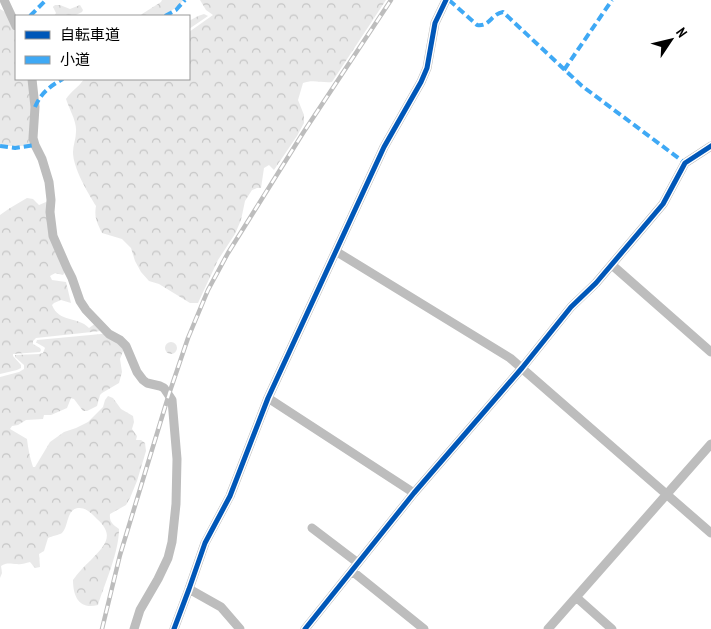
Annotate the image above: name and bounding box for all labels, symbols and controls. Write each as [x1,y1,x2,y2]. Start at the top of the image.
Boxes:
legend [15,15,190,80]
north arrow [646,15,696,65]
text: N [672,24,691,41]
text: 自転車道 [60,25,120,44]
text: 小道 [60,50,90,69]

